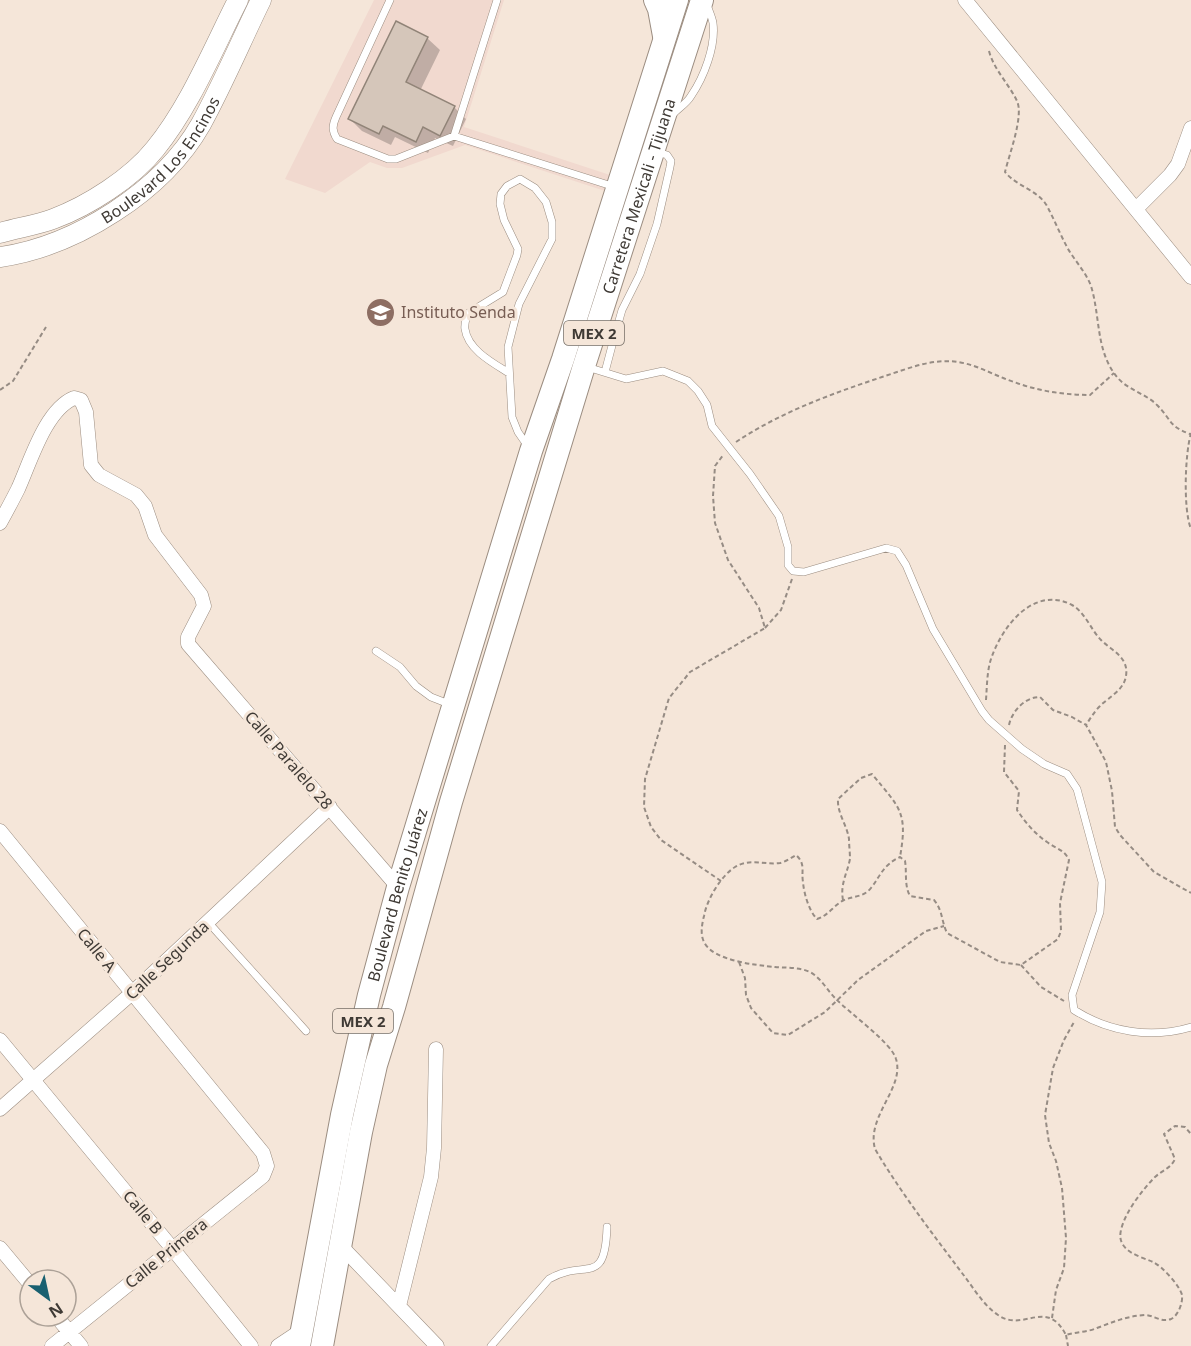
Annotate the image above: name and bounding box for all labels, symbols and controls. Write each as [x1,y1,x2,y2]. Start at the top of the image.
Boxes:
street label: Boulevard Los Encinos [97,93,225,229]
street label: Carretera Mexicali - Tijuana [597,95,681,297]
school or university icon: Instituto Senda [364,296,396,328]
place label: Instituto Senda [401,301,516,323]
road number: MEX 2 [564,321,624,345]
street label: Calle Paralelo 28 [240,706,338,814]
street label: Boulevard Benito Juárez [362,805,432,984]
street label: Calle Segunda [120,916,214,1004]
street label: Calle A [72,923,122,977]
road number: MEX 2 [333,1009,393,1033]
street label: Calle B [118,1185,168,1239]
street label: Calle Primera [120,1213,212,1293]
north arrow [18,1268,78,1328]
text: N [45,1298,68,1323]

